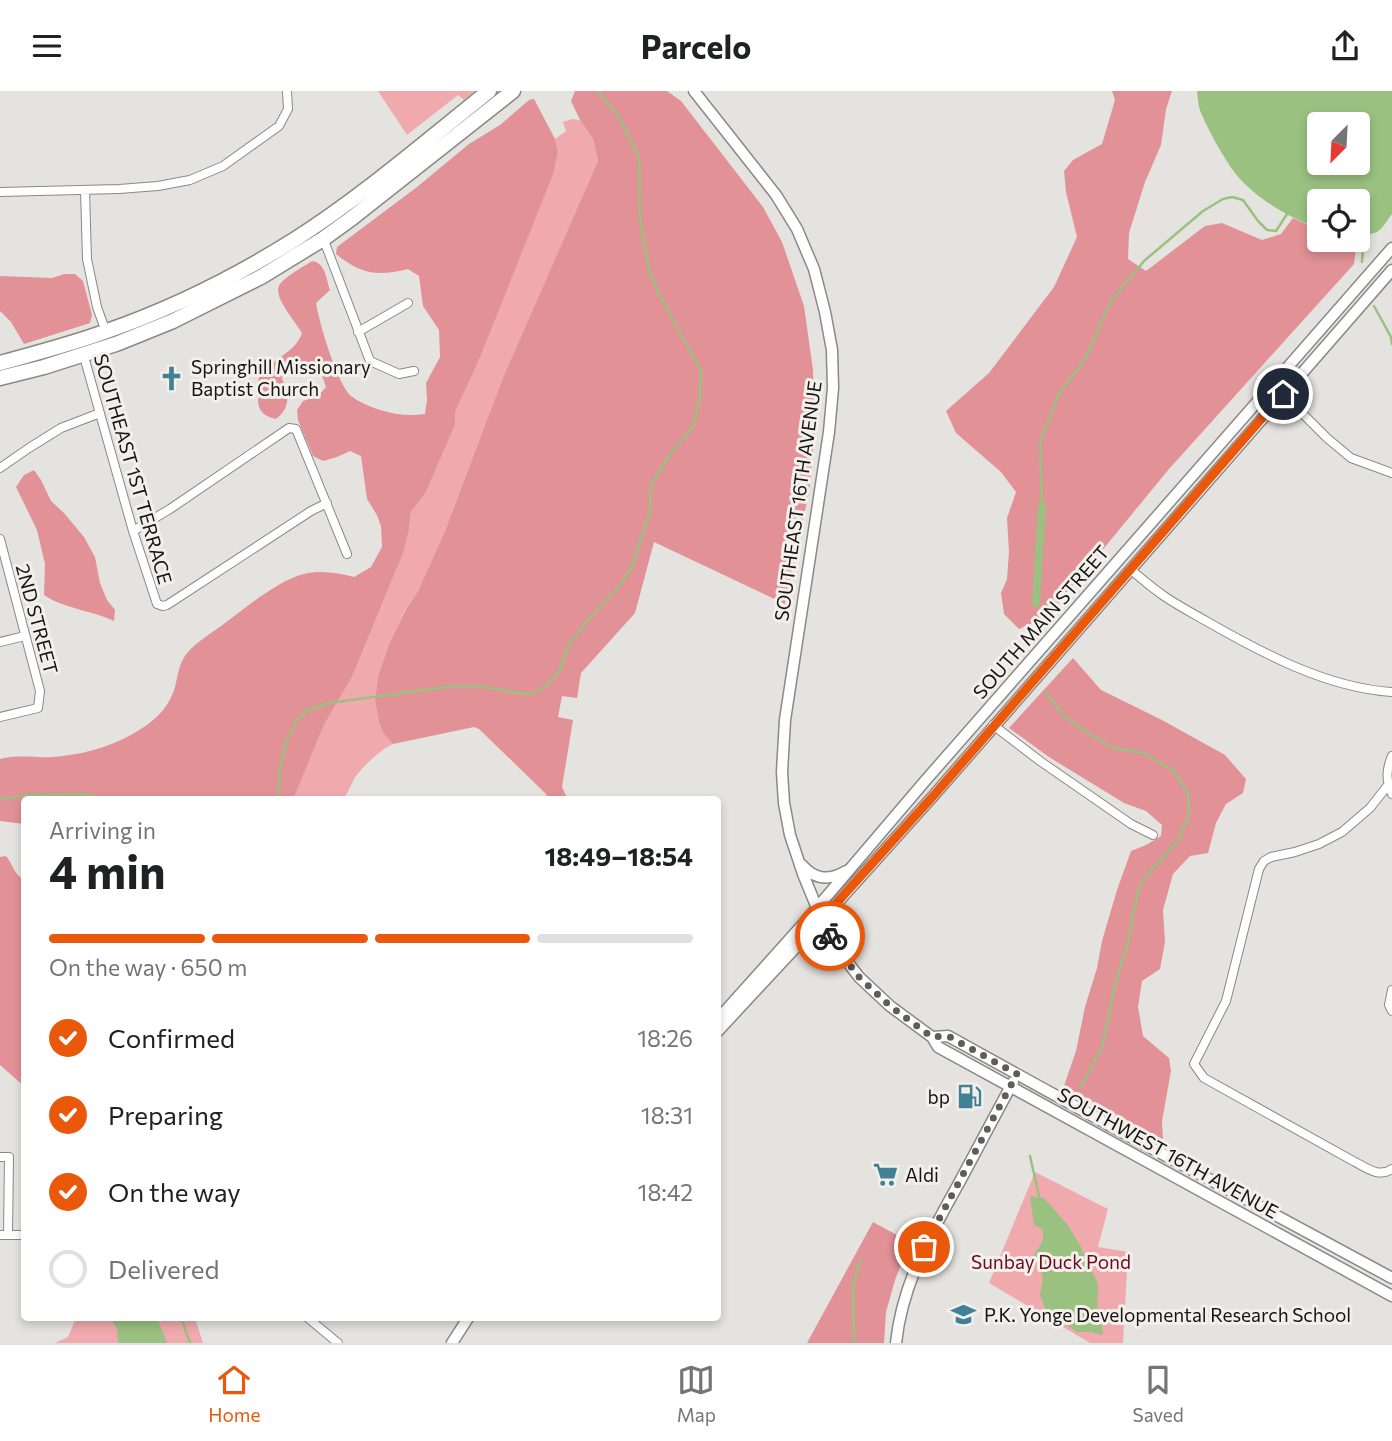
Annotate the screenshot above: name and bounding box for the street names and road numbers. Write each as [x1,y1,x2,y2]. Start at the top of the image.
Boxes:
street label: SOUTHEAST 1ST TERRACE [90,351,177,587]
street label: SOUTHEAST 16TH AVENUE [769,379,826,623]
street label: SOUTH MAIN STREET [968,540,1114,703]
street label: 2ND STREET [12,561,63,676]
street label: SOUTHWEST 16TH AVENUE [1054,1082,1283,1223]

